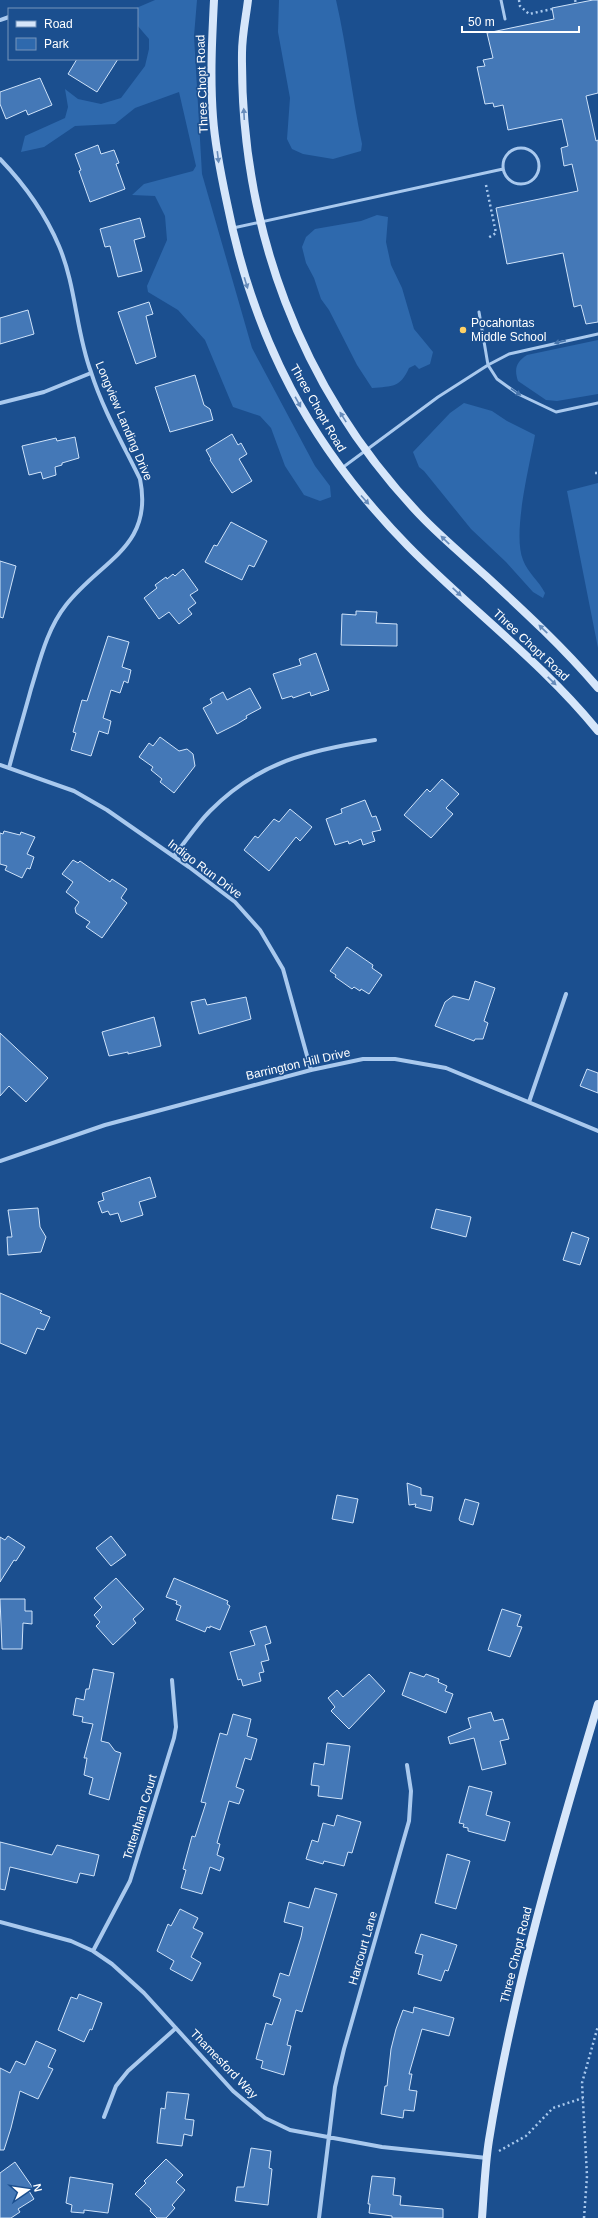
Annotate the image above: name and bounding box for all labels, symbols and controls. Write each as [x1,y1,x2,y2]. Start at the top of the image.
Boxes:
legend [8,8,138,60]
scale bar [462,8,579,34]
text: 50 m [468,15,495,29]
text: Road [44,17,73,31]
street label: Three Chopt Road [193,34,211,134]
text: Park [44,37,70,51]
one-way arrow [241,108,248,120]
one-way arrow [215,150,221,163]
one-way arrow [244,278,250,290]
place label: Pocahontas Middle School [471,316,546,344]
marker: Pocahontas Middle School [458,325,468,335]
one-way arrow [554,340,566,346]
street label: Longview Landing Drive [93,359,156,483]
street label: Three Chopt Road [287,362,349,454]
one-way arrow [510,388,521,396]
one-way arrow [294,396,301,408]
one-way arrow [339,412,347,422]
one-way arrow [360,495,369,505]
one-way arrow [440,535,450,545]
one-way arrow [452,587,462,596]
street label: Three Chopt Road [490,606,572,684]
one-way arrow [538,624,548,634]
one-way arrow [547,676,557,685]
street label: Indigo Run Drive [165,837,245,902]
street label: Barrington Hill Drive [244,1045,352,1083]
street label: Tottenham Court [120,1772,160,1861]
street label: Three Chopt Road [497,1905,535,2005]
street label: Harcourt Lane [346,1909,380,1986]
street label: Thamesford Way [187,2026,261,2102]
north arrow [8,2170,48,2210]
text: N [31,2183,44,2193]

